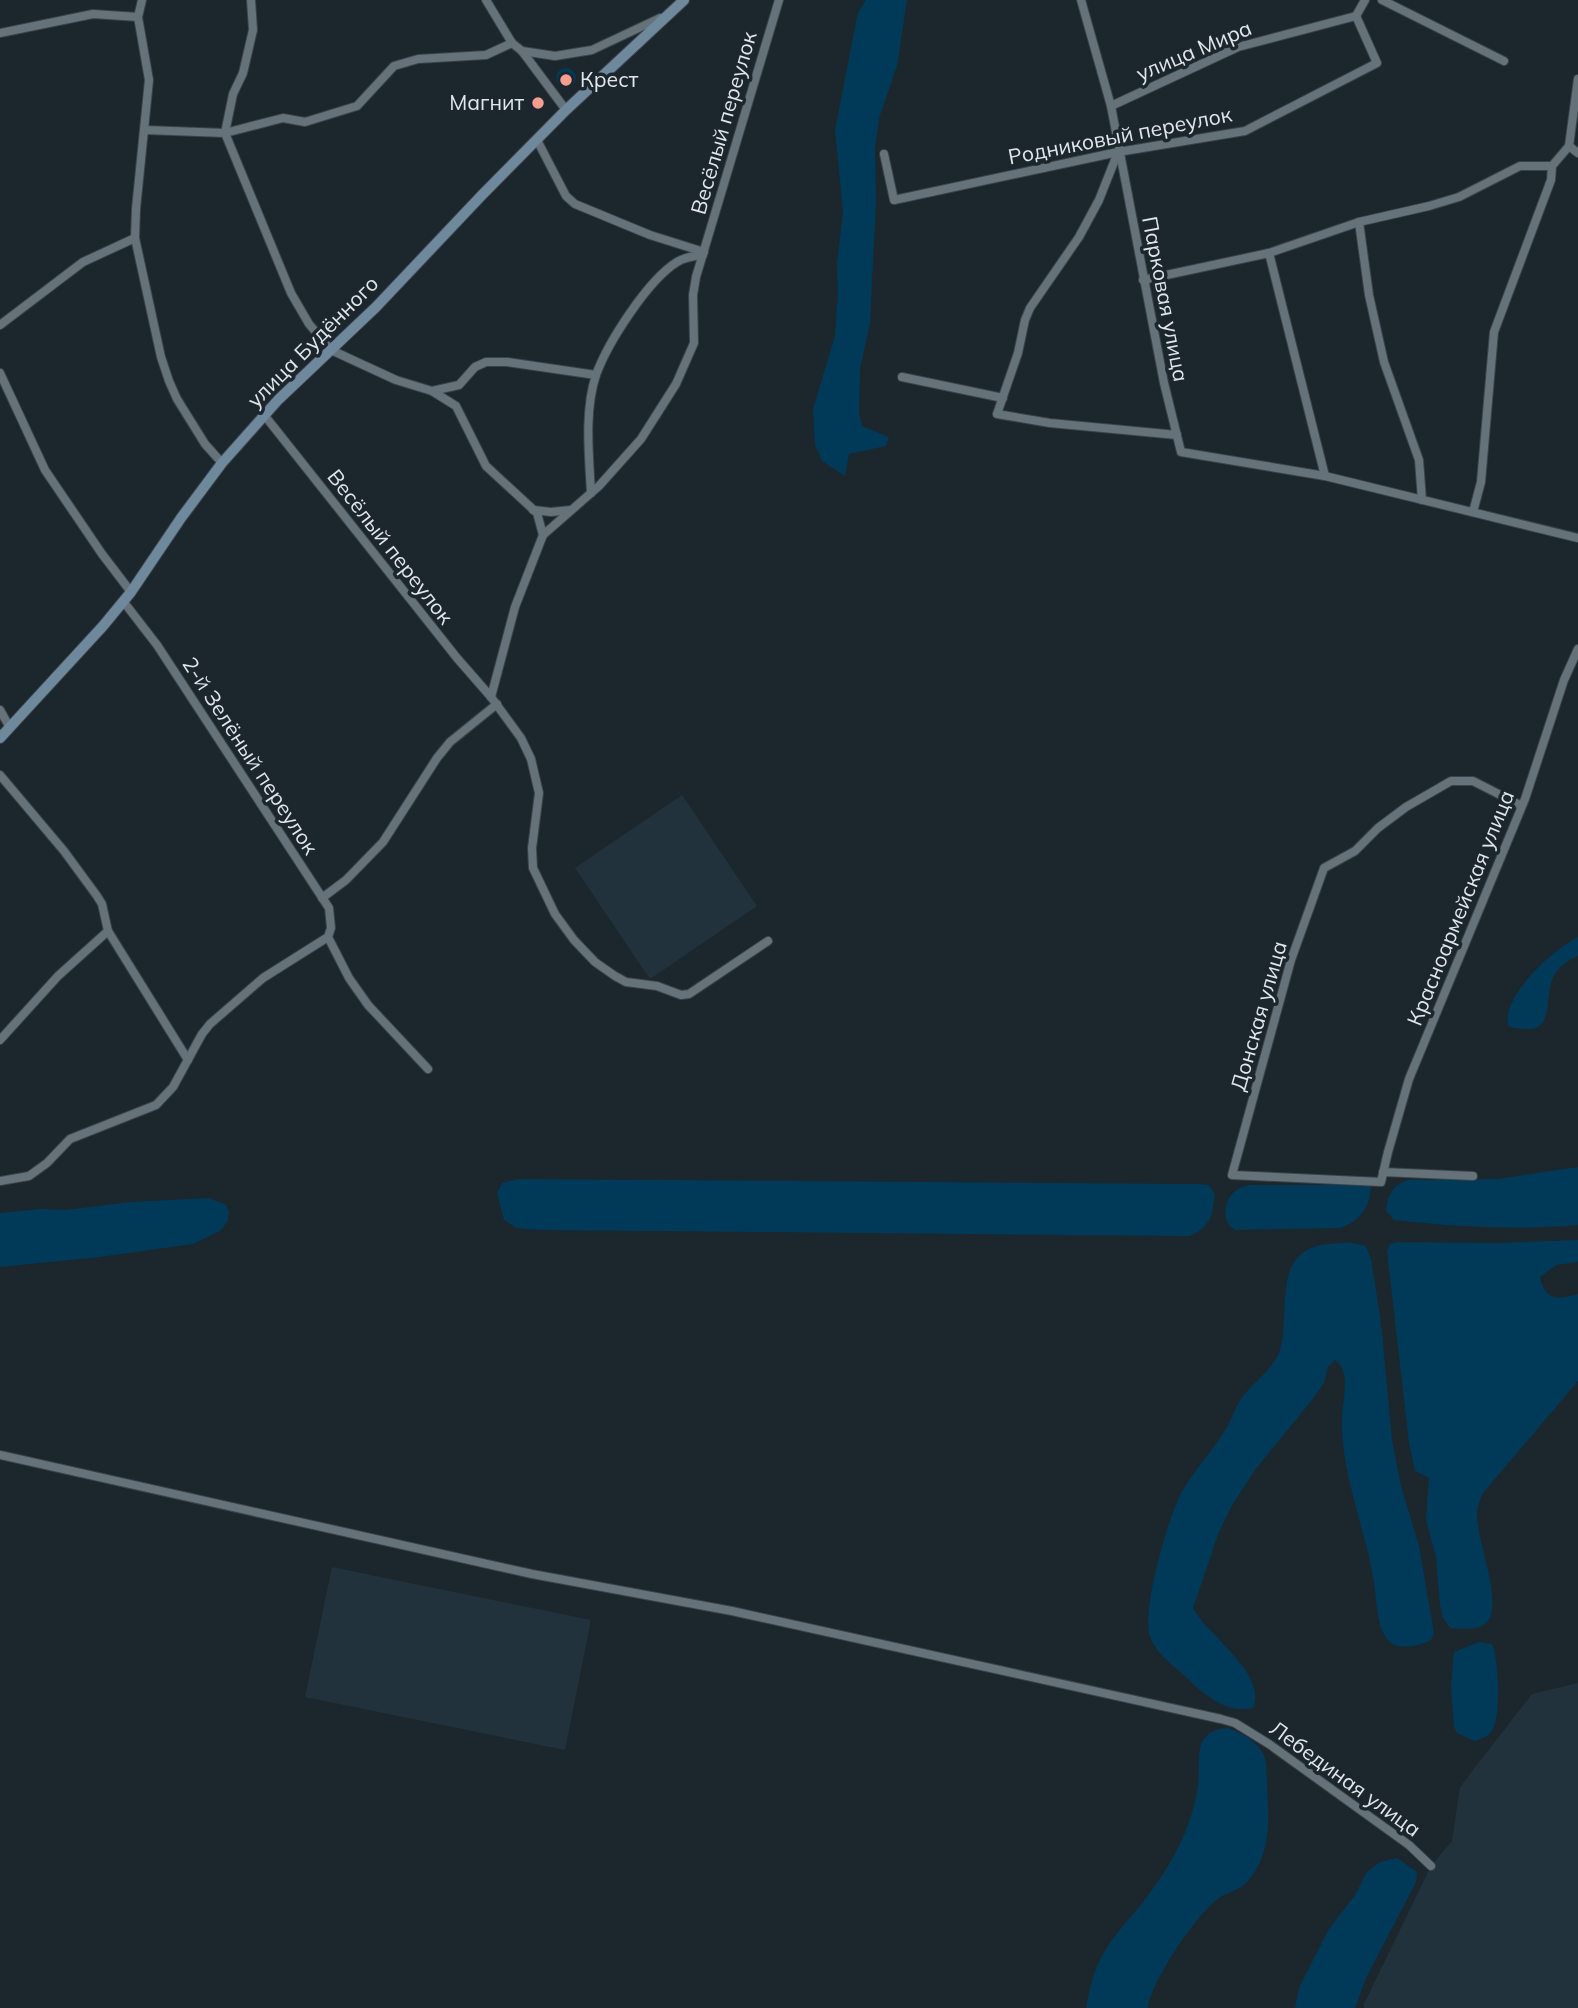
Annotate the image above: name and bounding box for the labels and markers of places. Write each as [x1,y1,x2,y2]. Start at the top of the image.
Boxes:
place label: Крест [580,66,639,92]
marker: Крест [558,72,574,88]
place label: Магнит [449,89,524,115]
marker: Магнит [530,95,546,111]

